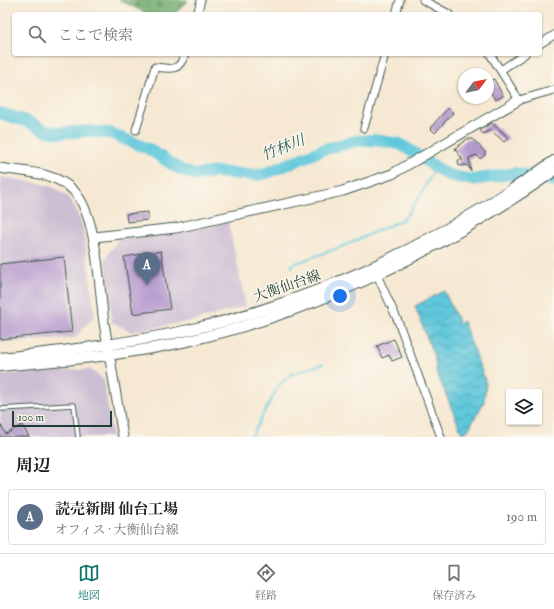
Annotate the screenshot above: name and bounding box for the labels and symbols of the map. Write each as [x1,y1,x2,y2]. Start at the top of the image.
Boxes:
north arrow [458,68,494,104]
water label: 竹林川 [259,130,309,165]
pin: A [134,252,160,285]
street label: 大衡仙台線 [251,267,323,305]
your location [330,286,350,306]
scale bar [12,409,112,428]

